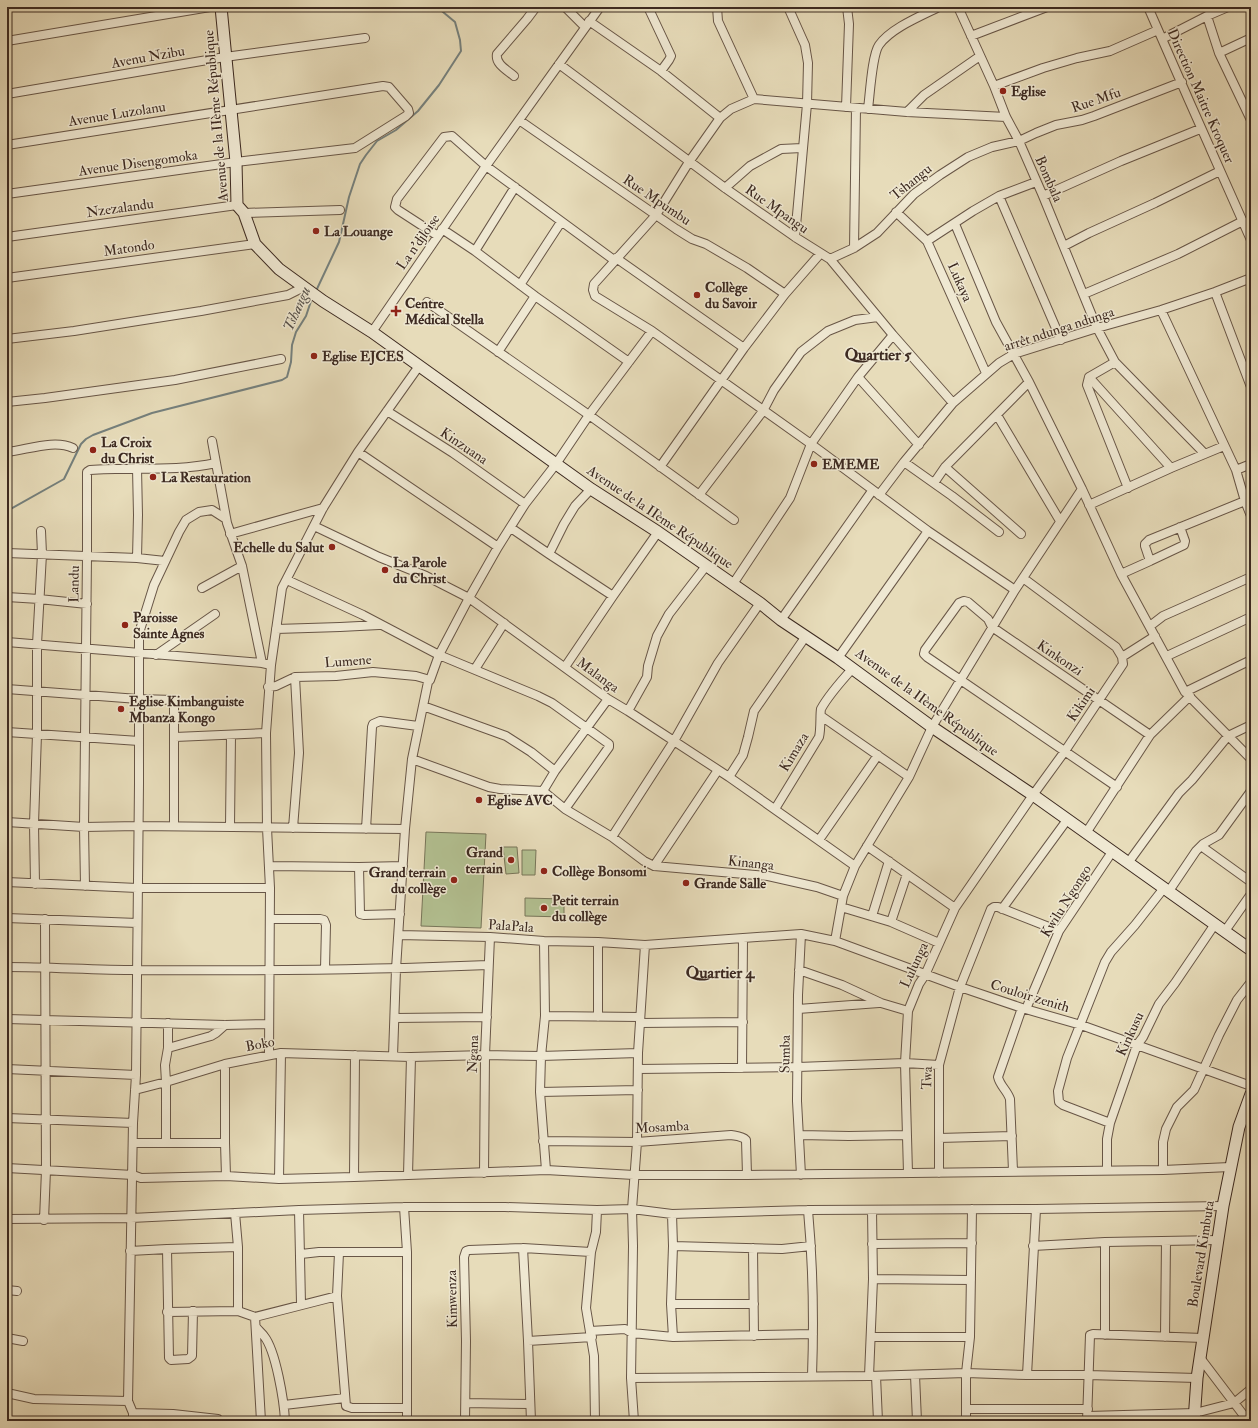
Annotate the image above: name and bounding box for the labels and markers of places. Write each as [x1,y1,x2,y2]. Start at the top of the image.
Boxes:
place label: Eglise [1011,83,1046,101]
marker: Eglise [998,86,1008,96]
place label: La Louange [324,223,393,241]
marker: La Louange [311,226,321,236]
place label: Collège du Savoir [705,279,758,312]
marker: Collège du Savoir [692,290,702,300]
place label: Centre Médical Stella [404,295,485,328]
marker: Centre Médical Stella [390,305,402,317]
place label: Eglise EJCES [322,348,404,366]
marker: Eglise EJCES [309,351,319,361]
place label: La Croix du Christ [101,434,154,467]
marker: La Croix du Christ [88,445,98,455]
place label: EMEME [822,456,879,473]
marker: EMEME [809,459,819,469]
place label: La Restauration [161,469,252,486]
marker: La Restauration [148,472,158,482]
place label: Echelle du Salut [233,539,324,556]
marker: Echelle du Salut [327,542,337,552]
place label: La Parole du Christ [393,554,447,587]
marker: La Parole du Christ [380,565,390,575]
place label: Paroisse Sainte Agnes [133,609,205,643]
marker: Paroisse Sainte Agnes [120,620,130,630]
place label: Eglise Kimbanguiste Mbanza Kongo [128,693,244,727]
marker: Eglise Kimbanguiste Mbanza Kongo [116,704,126,714]
place label: Eglise AVC [487,792,553,810]
marker: Eglise AVC [474,795,484,805]
place label: Grand terrain [465,844,504,877]
marker: Grand terrain [506,855,516,865]
place label: Collège Bonsomi [552,863,647,881]
place label: Grand terrain du collège [369,864,447,898]
marker: Collège Bonsomi [539,866,549,876]
marker: Grand terrain du collège [449,875,459,885]
place label: Grande Salle [694,875,766,892]
marker: Grande Salle [681,878,691,888]
place label: Petit terrain du collège [552,892,620,926]
marker: Petit terrain du collège [539,903,549,913]

